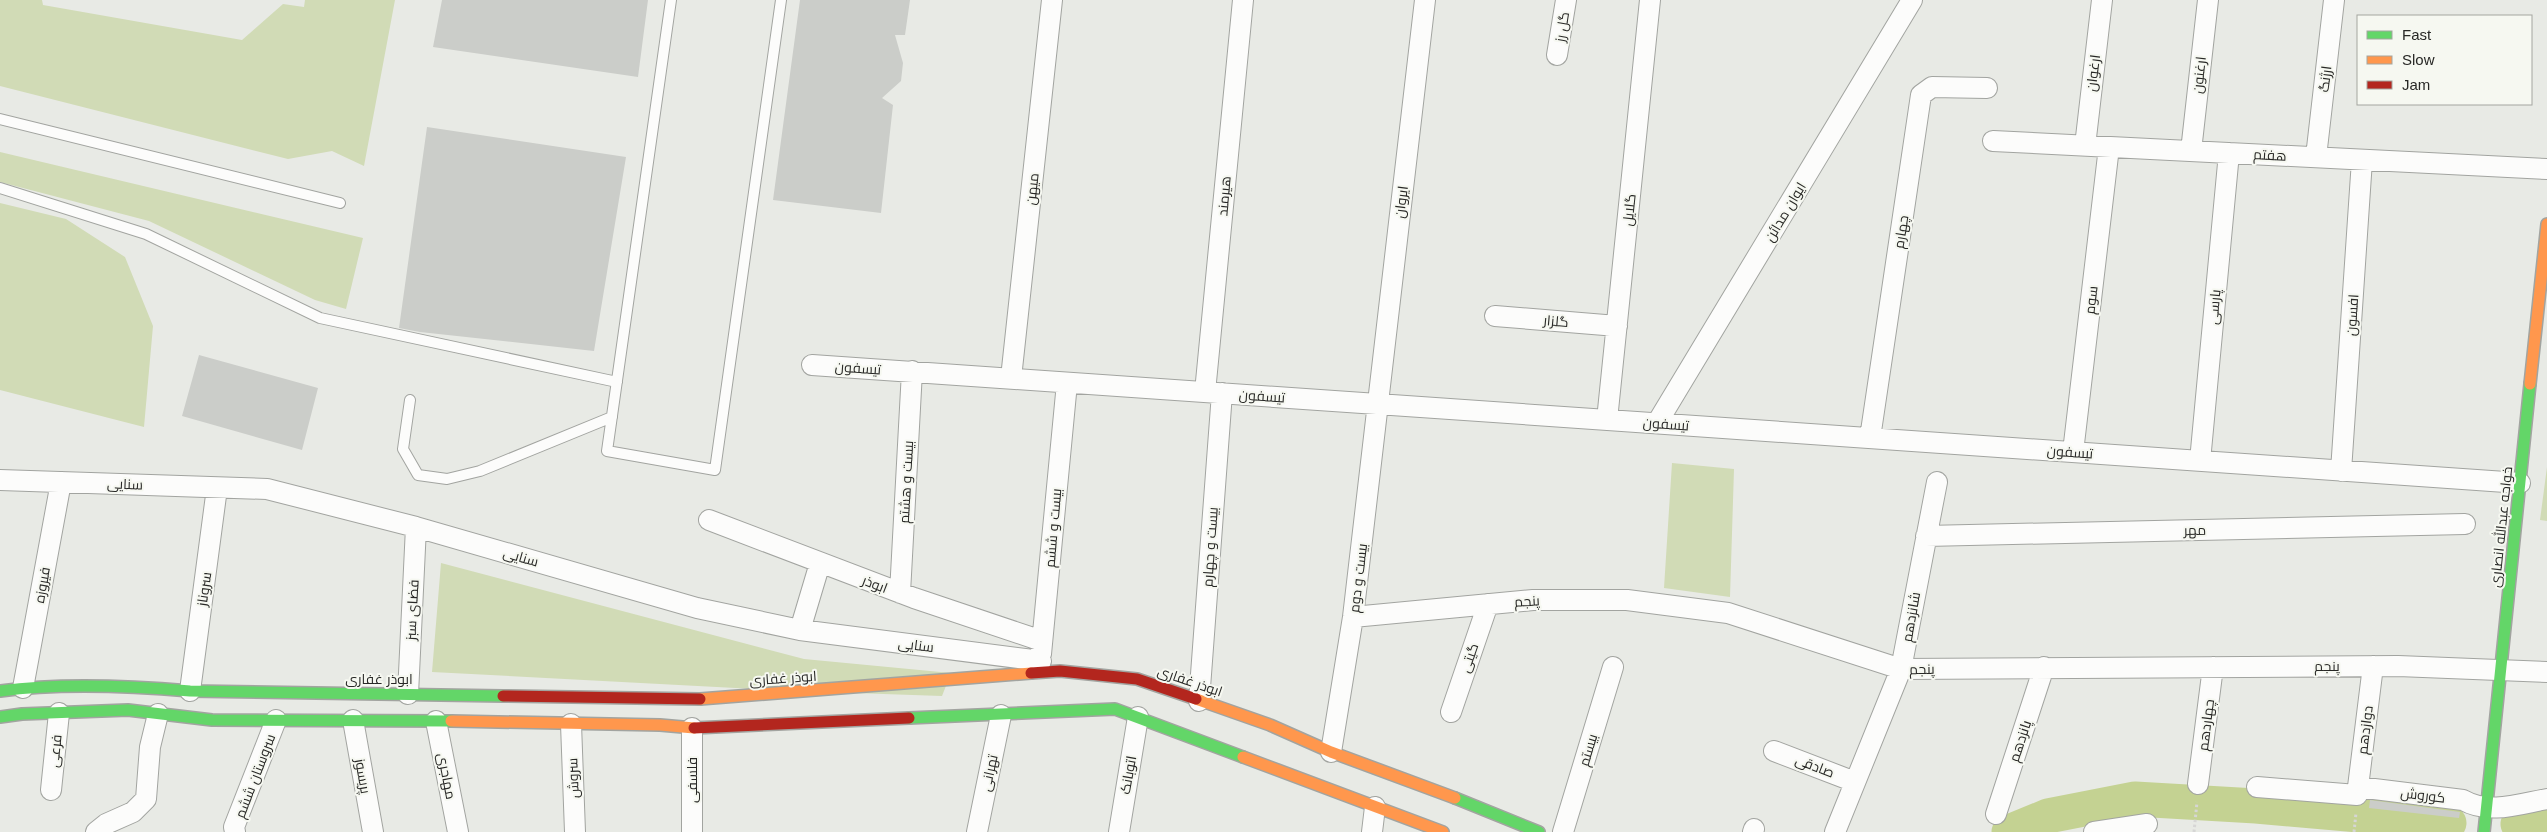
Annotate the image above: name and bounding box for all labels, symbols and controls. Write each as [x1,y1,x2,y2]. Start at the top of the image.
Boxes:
street label: گل رز [1552,11,1572,44]
legend [2357,15,2532,105]
text: Fast [2402,26,2432,43]
text: Slow [2402,51,2435,68]
street label: ارغوان [2083,54,2103,92]
street label: ارغنون [2189,56,2209,94]
street label: ارژنگ [2315,65,2335,93]
text: Jam [2402,76,2430,93]
street label: هفتم [2253,146,2287,166]
street label: میهن [1022,172,1042,206]
street label: هیرمند [1214,175,1234,217]
street label: ایوان مدائن [1761,179,1809,245]
street label: ایروان [1391,185,1411,219]
street label: گلایل [1619,193,1639,227]
street label: چهارم [1890,214,1914,250]
street label: سوم [2081,285,2103,315]
street label: پارسی [2204,288,2226,326]
street label: افسون [2343,294,2361,336]
street label: گلزار [1542,312,1569,330]
street label: تیسفون [834,358,882,378]
street label: تیسفون [1238,386,1286,406]
street label: تیسفون [1642,414,1690,434]
street label: بیست و هشتم [896,440,918,524]
street label: تیسفون [2046,442,2094,462]
street label: خواجه عبدالله انصاری [2486,466,2515,588]
street label: سنایی [107,475,143,493]
street label: بیست و ششم [1042,488,1066,569]
street label: بیست و چهارم [1199,506,1223,588]
street label: مهر [2183,522,2206,538]
street label: بیست و دوم [1346,542,1372,614]
street label: سنایی [502,544,540,570]
street label: فیروزه [31,566,53,604]
street label: سروناز [194,571,214,608]
street label: ابوذر [859,572,890,596]
street label: فضای سبز [402,579,422,642]
street label: شانزدهم [1899,591,1925,644]
street label: پنجم [1514,592,1541,612]
street label: سنایی [897,635,935,655]
street label: گیتی [1457,641,1481,675]
street label: پنجم [2314,658,2340,676]
street label: پنجم [1909,661,1935,679]
street label: ابوذر غفاری [1155,662,1225,700]
street label: ابوذر غفاری [749,668,817,688]
street label: ابوذر غفاری [345,671,413,687]
street label: چهاردهم [2195,698,2219,752]
street label: دوازدهم [2354,705,2378,756]
street label: پانزدهم [2006,718,2036,765]
street label: سروستان ششم [232,732,280,821]
street label: بیستم [1575,732,1602,769]
street label: فرعی [45,734,65,768]
street label: مهاجری [435,751,459,801]
street label: صادقی [1793,751,1837,781]
street label: تهرانی [977,753,1001,793]
street label: اتوبانک [1117,755,1139,795]
street label: پریسوز [350,756,374,795]
street label: فلسفی [684,757,700,803]
street label: سروش [564,758,582,798]
street label: کوروش [2400,784,2446,806]

